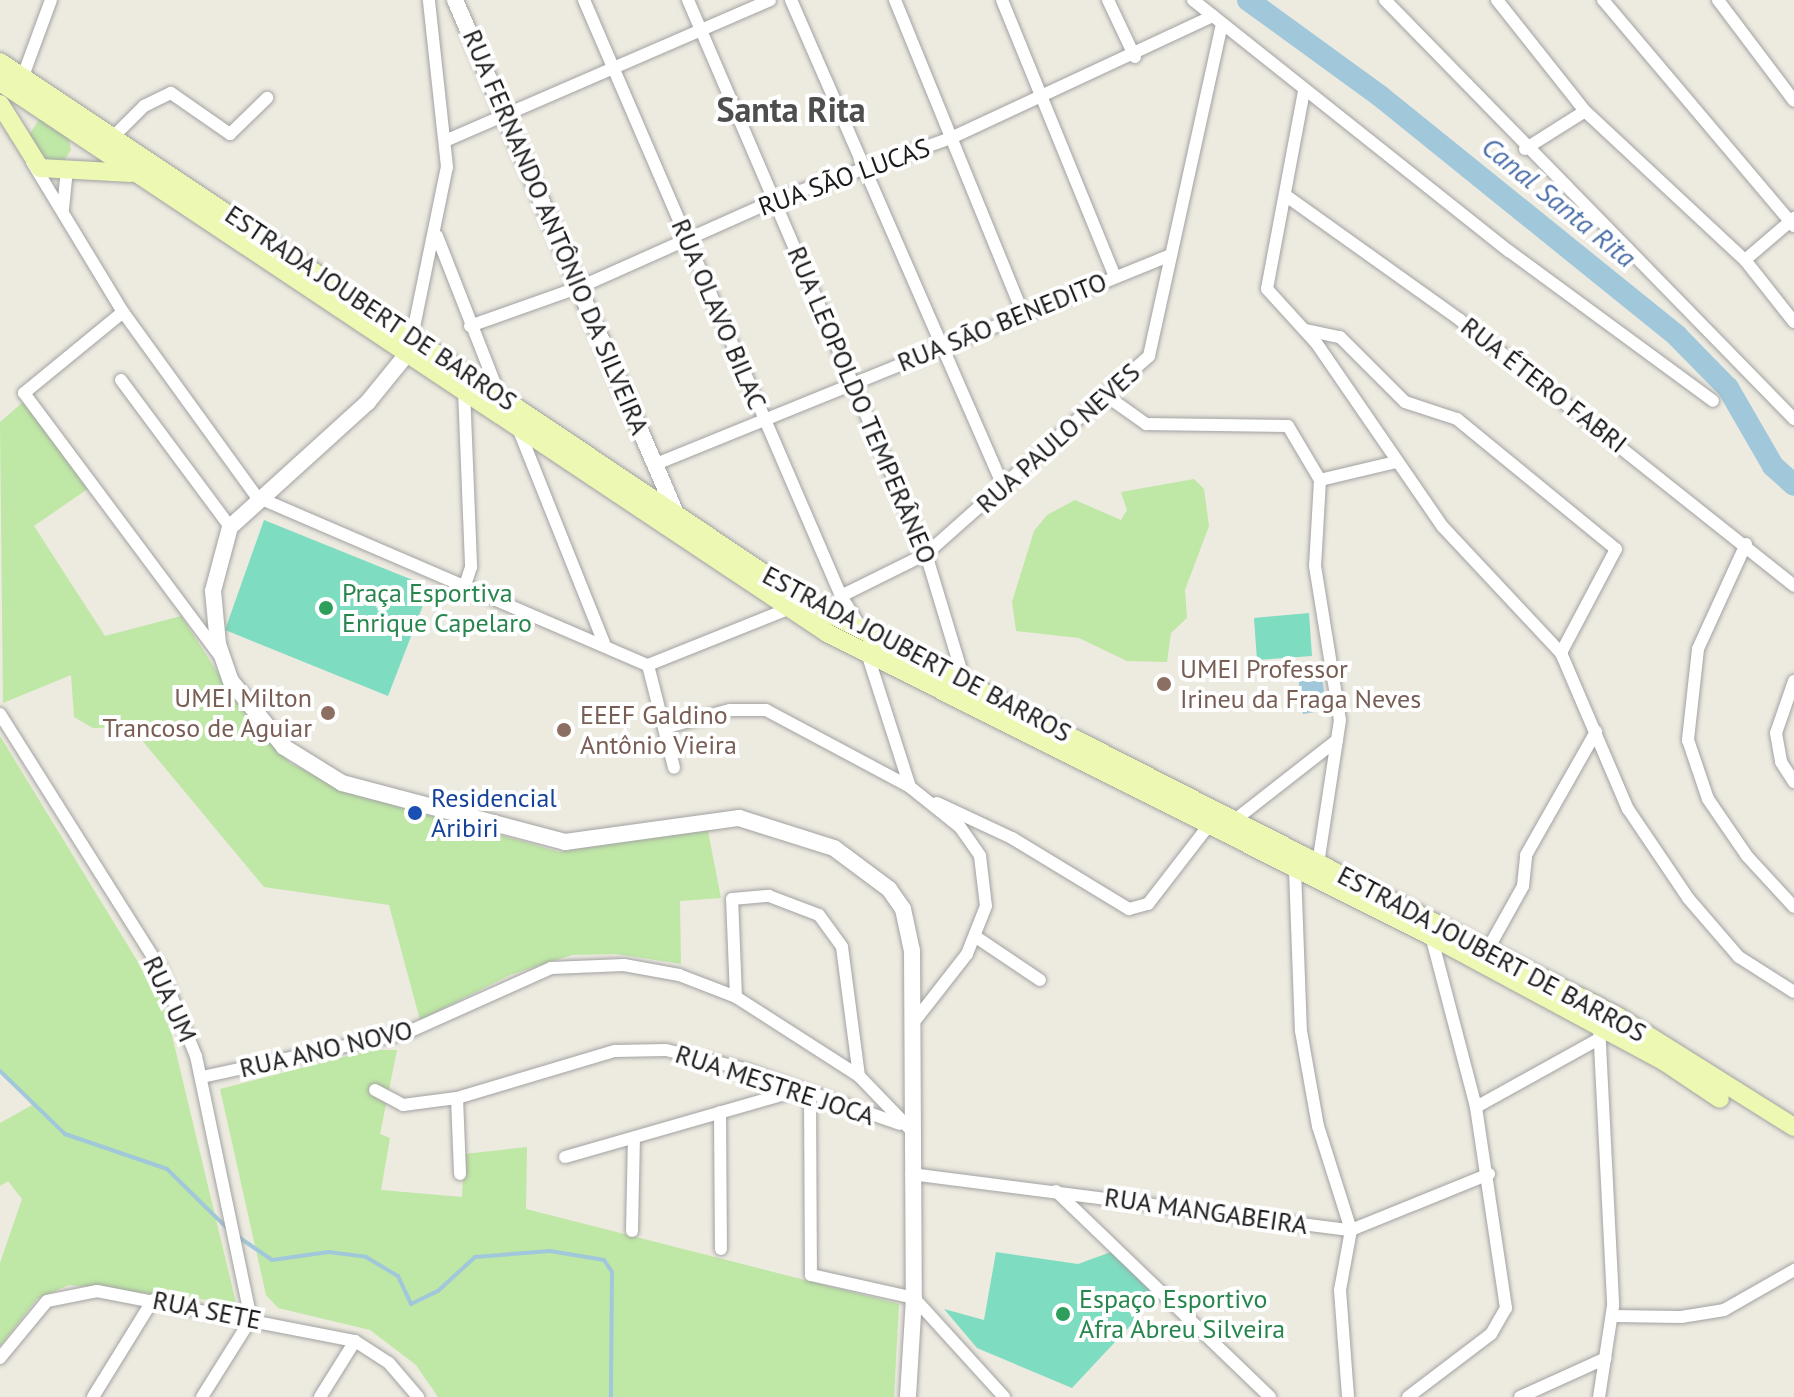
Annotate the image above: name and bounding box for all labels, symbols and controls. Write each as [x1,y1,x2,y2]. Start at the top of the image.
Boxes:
street label: RUA FERNANDO ANTÔNIO DA SILVEIRA [456,24,656,440]
district label: Santa Rita [716,90,866,130]
water label: Canal Santa Rita [1475,130,1643,274]
street label: RUA SÃO LUCAS [754,131,934,223]
street label: ESTRADA JOUBERT DE BARROS [218,198,524,418]
street label: RUA OLAVO BILAC [665,214,773,414]
street label: RUA LEOPOLDO TEMPERÂNEO [781,241,943,569]
street label: RUA SÃO BENEDITO [892,266,1112,378]
street label: RUA ÉTERO FABRI [1454,310,1634,460]
street label: RUA PAULO NEVES [970,356,1146,520]
street label: ESTRADA JOUBERT DE BARROS [756,559,1078,749]
place label: Praça Esportiva Enrique Capelaro [342,577,532,638]
marker: Praça Esportiva Enrique Capelaro [317,599,335,617]
place label: UMEI Professor Irineu da Fraga Neves [1180,653,1421,714]
marker: UMEI Professor Irineu da Fraga Neves [1155,675,1173,693]
place label: UMEI Milton Trancoso de Aguiar [102,682,312,744]
place label: EEEF Galdino Antônio Vieira [580,699,738,760]
marker: UMEI Milton Trancoso de Aguiar [319,704,337,722]
marker: EEEF Galdino Antônio Vieira [555,721,573,739]
place label: Residencial Aribiri [431,782,557,844]
marker: Residencial Aribiri [406,804,424,822]
street label: ESTRADA JOUBERT DE BARROS [1331,859,1653,1049]
street label: RUA UM [136,951,204,1047]
street label: RUA ANO NOVO [236,1014,416,1084]
street label: RUA MESTRE JOCA [671,1038,879,1132]
street label: RUA MANGABEIRA [1102,1181,1310,1241]
place label: Espaço Esportivo Afra Abreu Silveira [1079,1283,1286,1344]
street label: RUA SETE [150,1284,264,1336]
marker: Espaço Esportivo Afra Abreu Silveira [1054,1305,1072,1323]

